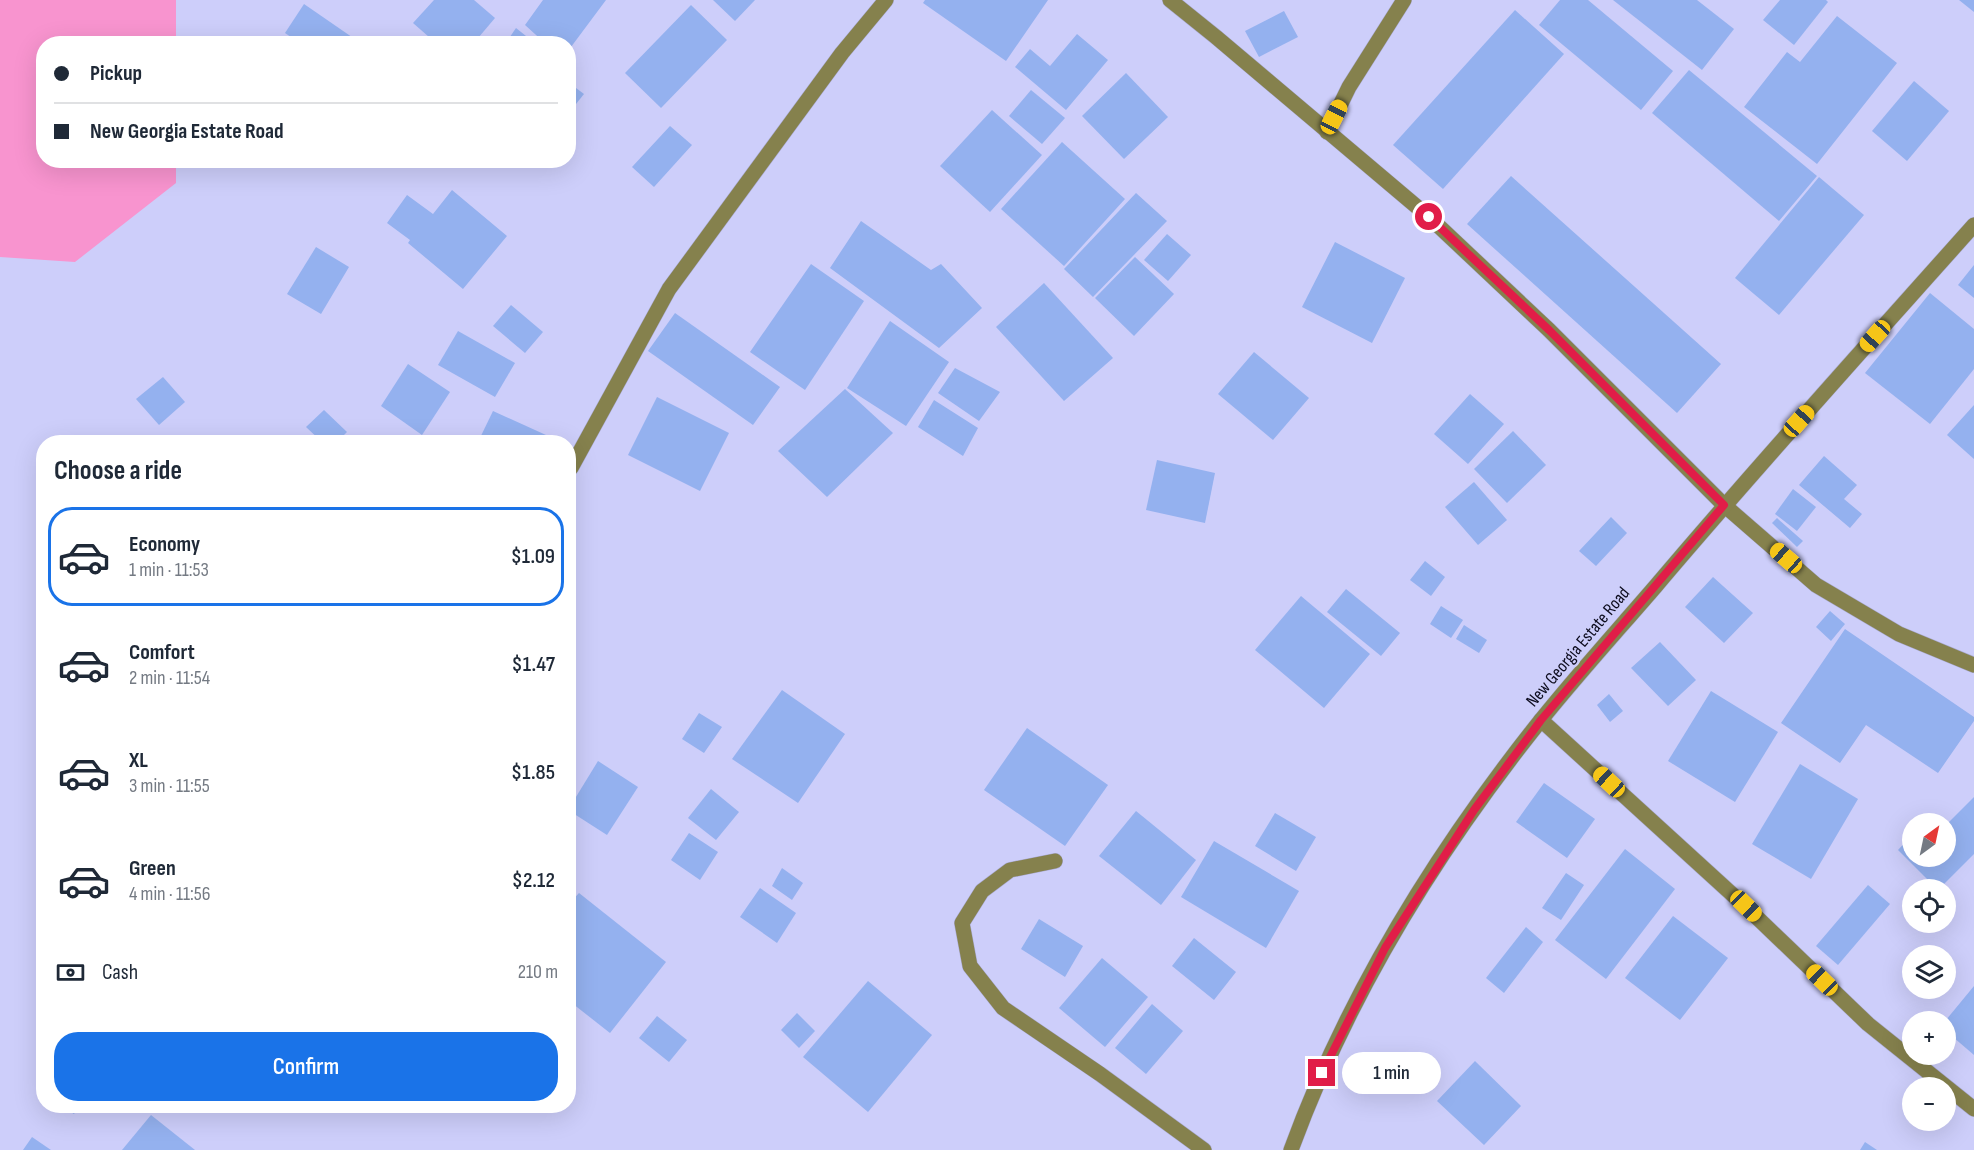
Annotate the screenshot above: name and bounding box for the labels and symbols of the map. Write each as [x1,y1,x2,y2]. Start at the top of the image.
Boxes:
car [1318,97,1350,137]
route start [1415,203,1442,230]
car [1856,317,1894,355]
car [1780,402,1818,440]
car [1767,539,1805,577]
street label: New Georgia Estate Road [1522,583,1634,711]
car [1590,763,1628,801]
north arrow [1902,813,1956,867]
car [1727,887,1765,925]
car [1803,961,1841,999]
callout: 1 min [1343,1052,1442,1094]
route end [1308,1059,1335,1086]

